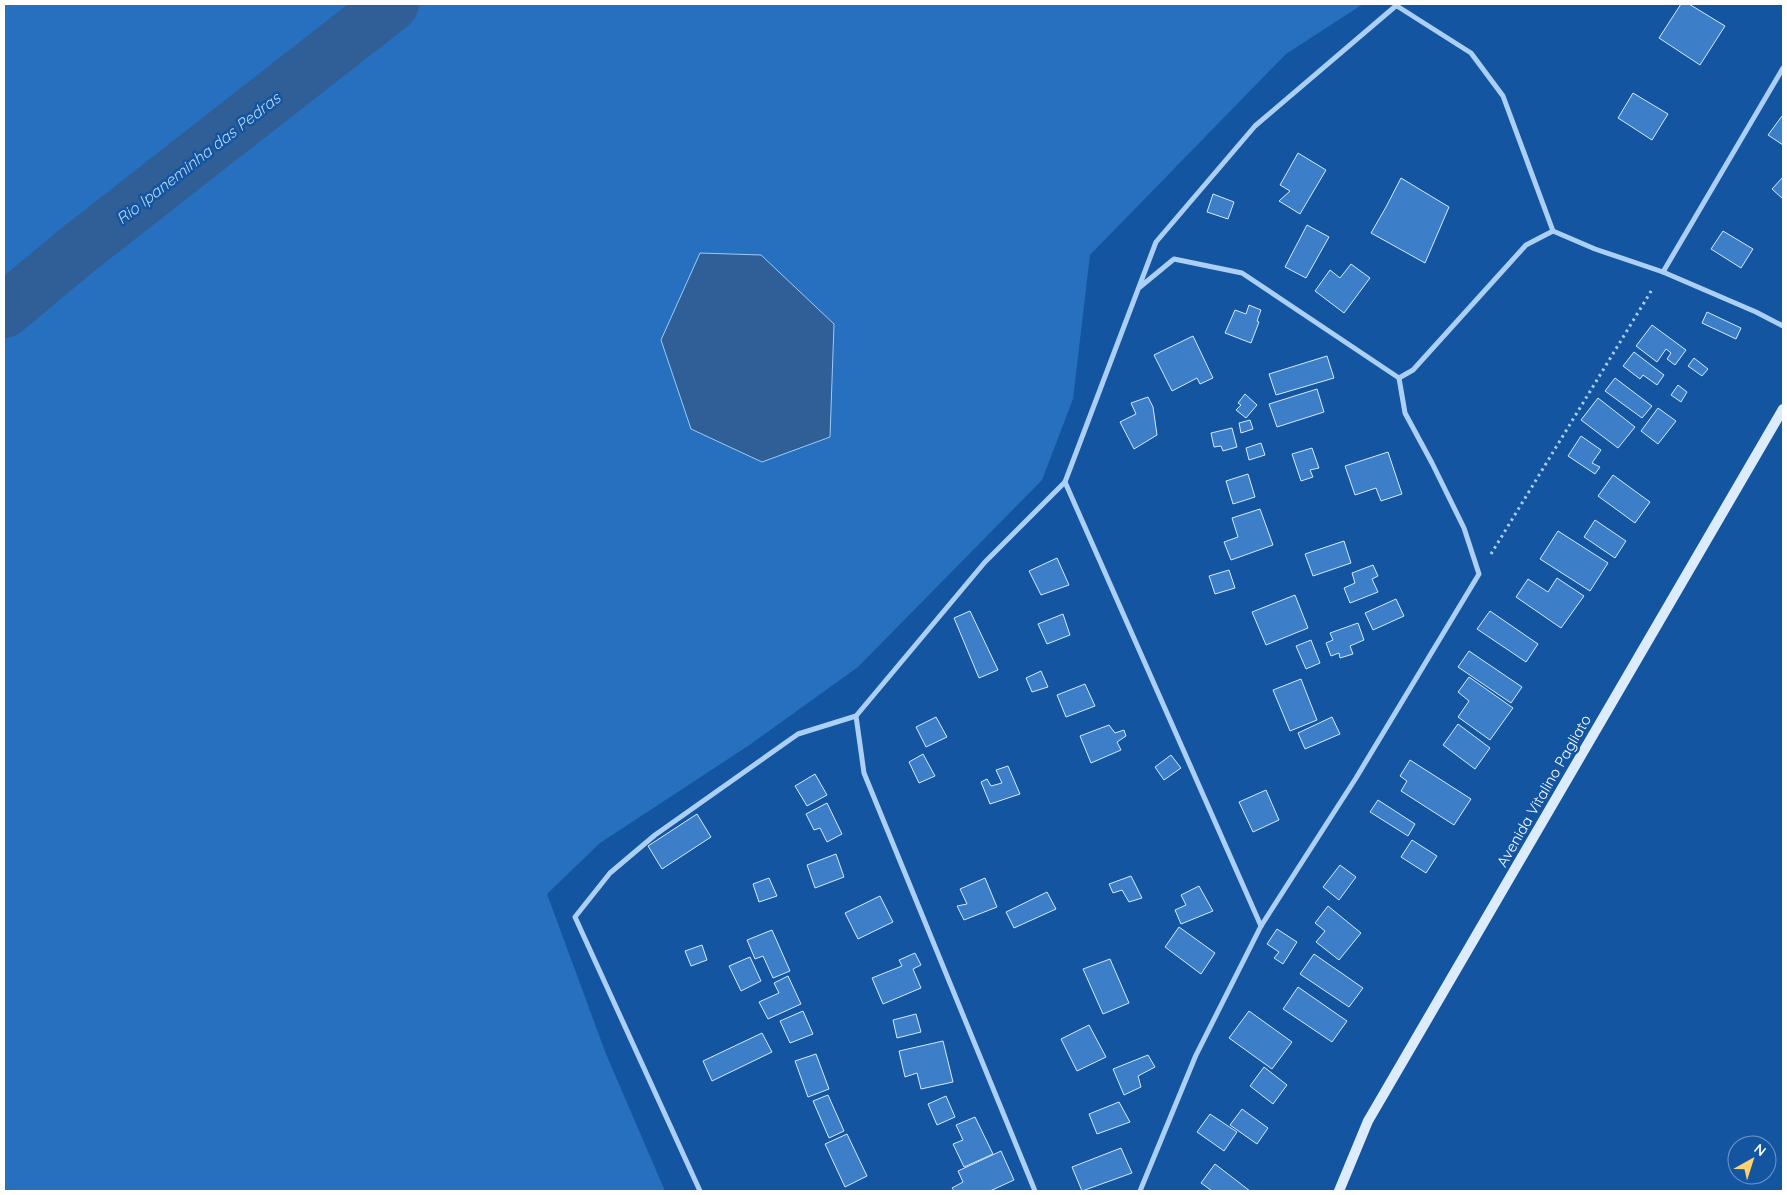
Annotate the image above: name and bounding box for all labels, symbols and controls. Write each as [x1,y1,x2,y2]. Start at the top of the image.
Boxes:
water label: Rio Ipaneminha das Pedras [112,87,285,228]
street label: Avenida Vitalino Pagliato [1492,711,1595,870]
north arrow [1727,1135,1777,1185]
text: N [1751,1140,1770,1160]

